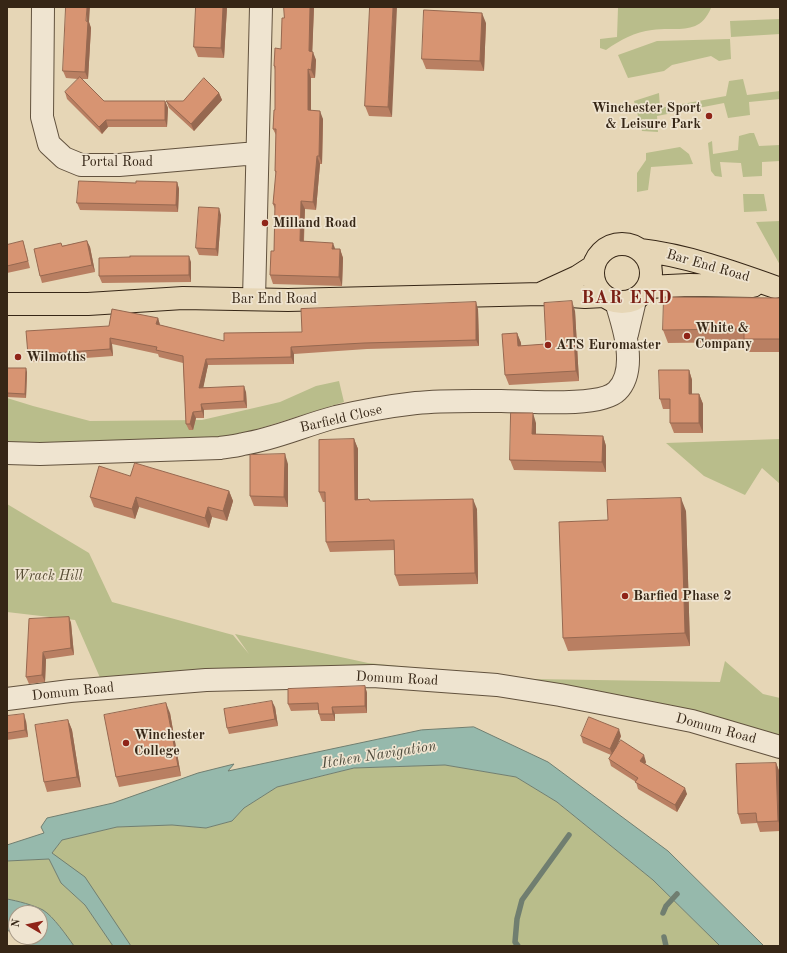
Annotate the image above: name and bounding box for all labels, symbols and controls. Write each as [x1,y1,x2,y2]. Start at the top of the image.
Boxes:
place label: Winchester Sport & Leisure Park [592,100,701,132]
marker: Winchester Sport & Leisure Park [704,111,714,121]
street label: Portal Road [81,154,153,170]
place label: Milland Road [273,215,356,231]
marker: Milland Road [260,218,270,228]
street label: Bar End Road [664,246,752,286]
district label: BAR END [581,287,673,309]
street label: Bar End Road [231,291,317,307]
place label: White & Company [695,320,752,352]
marker: White & Company [682,331,692,341]
place label: ATS Euromaster [556,337,661,353]
marker: ATS Euromaster [543,340,553,350]
place label: Wilmoths [26,349,86,365]
marker: Wilmoths [13,352,23,362]
street label: Barfield Close [298,401,384,437]
park label: Wrack Hill [13,568,83,584]
place label: Barfied Phase 2 [633,588,732,604]
marker: Barfied Phase 2 [620,591,630,601]
street label: Domum Road [355,668,439,690]
street label: Domum Road [31,679,115,705]
street label: Domum Road [674,710,758,748]
place label: Winchester College [134,727,205,760]
water label: Itchen Navigation [320,737,438,773]
marker: Winchester College [121,738,131,748]
north arrow [8,905,48,945]
text: N [11,918,23,928]

